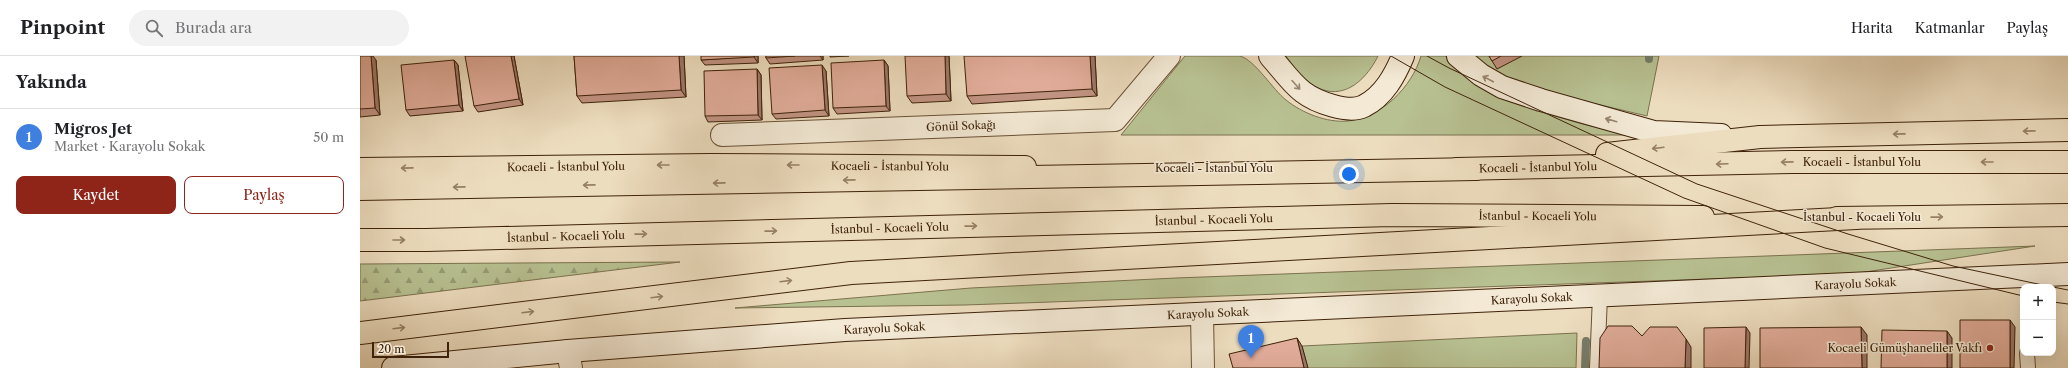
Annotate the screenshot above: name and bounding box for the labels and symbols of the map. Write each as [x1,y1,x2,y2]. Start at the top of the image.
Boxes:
one-way arrow [1482,75,1494,82]
one-way arrow [1292,80,1301,90]
one-way arrow [1605,116,1618,123]
street label: Gönül Sokağı [926,118,997,134]
one-way arrow [2023,127,2036,135]
one-way arrow [1893,130,1906,138]
one-way arrow [1652,145,1665,152]
street label: Kocaeli - İstanbul Yolu [1803,154,1921,169]
street label: Kocaeli - İstanbul Yolu [831,158,949,174]
one-way arrow [1781,158,1794,166]
one-way arrow [1981,158,1994,166]
street label: Kocaeli - İstanbul Yolu [507,159,625,174]
street label: Kocaeli - İstanbul Yolu [1479,159,1597,176]
street label: Kocaeli - İstanbul Yolu [1155,160,1273,175]
one-way arrow [1716,160,1729,168]
one-way arrow [657,161,670,169]
one-way arrow [787,162,800,169]
one-way arrow [401,164,414,172]
your location [1339,164,1359,184]
one-way arrow [843,176,856,184]
one-way arrow [713,179,726,186]
one-way arrow [583,181,596,189]
one-way arrow [453,183,466,191]
street label: İstanbul - Kocaeli Yolu [1479,208,1597,223]
street label: İstanbul - Kocaeli Yolu [1803,209,1921,224]
street label: İstanbul - Kocaeli Yolu [1154,211,1273,228]
one-way arrow [1930,213,1943,221]
street label: İstanbul - Kocaeli Yolu [831,219,949,237]
one-way arrow [964,223,977,230]
one-way arrow [764,227,777,235]
street label: İstanbul - Kocaeli Yolu [507,228,625,245]
one-way arrow [634,230,647,238]
one-way arrow [392,236,405,244]
street label: Karayolu Sokak [1814,275,1897,293]
one-way arrow [779,277,792,285]
street label: Karayolu Sokak [1491,290,1573,307]
one-way arrow [650,293,663,300]
street label: Karayolu Sokak [1167,304,1250,322]
one-way arrow [521,308,534,316]
street label: Karayolu Sokak [843,319,926,337]
one-way arrow [392,324,405,332]
pin: 1 [1238,325,1264,358]
scale bar [372,340,449,359]
place label: Kocaeli Gümüşhaneliler Vakfı [1827,341,1983,355]
marker: Kocaeli Gümüşhaneliler Vakfı [1985,343,1995,353]

